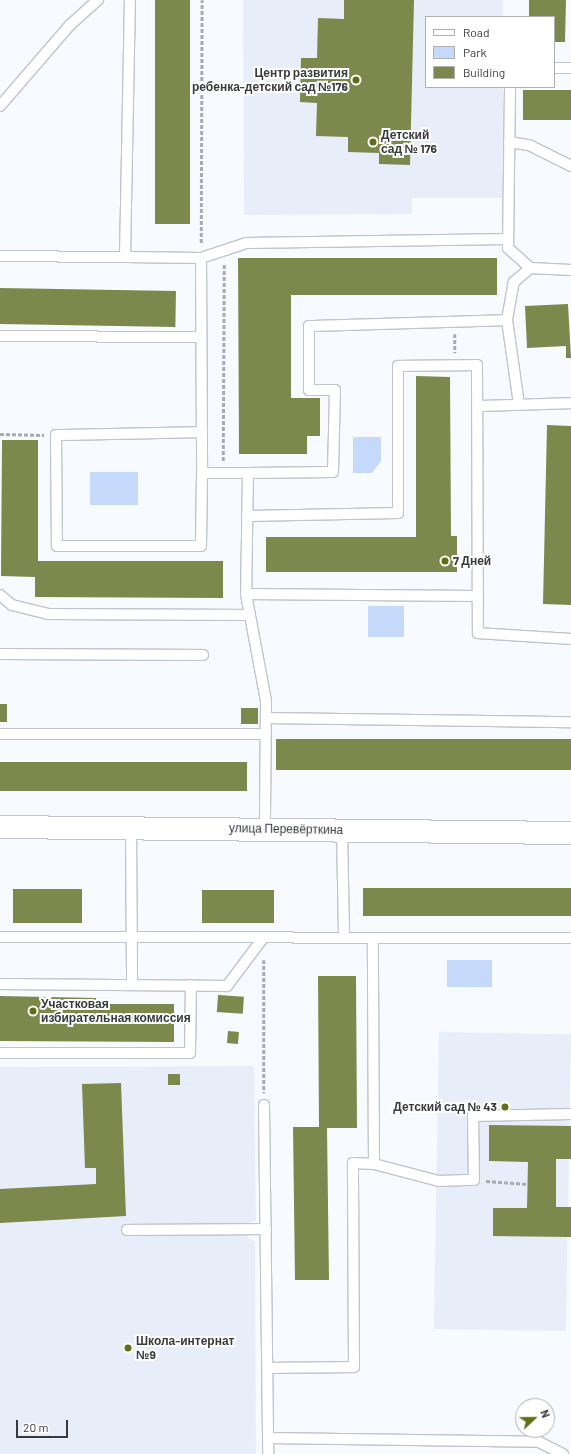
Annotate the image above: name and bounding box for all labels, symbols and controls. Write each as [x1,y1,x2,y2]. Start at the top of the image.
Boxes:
legend [425,16,555,88]
text: Road [463,25,490,39]
text: Park [463,45,487,59]
text: Building [463,65,505,79]
place label: Центр развития ребенка-детский сад №176 [192,66,348,94]
marker: Центр развития ребенка-детский сад №176 [351,75,361,85]
place label: Детский сад № 176 [381,128,437,156]
marker: Детский сад № 176 [368,137,378,147]
place label: 7 Дней [453,554,491,568]
marker: 7 Дней [440,556,450,566]
street label: улица Перевёрткина [229,821,343,837]
place label: Участковая избирательная комиссия [41,997,191,1025]
marker: Участковая избирательная комиссия [28,1006,38,1016]
place label: Детский сад № 43 [393,1100,497,1114]
marker: Детский сад № 43 [500,1102,510,1112]
place label: Школа-интернат №9 [136,1334,234,1362]
marker: Школа-интернат №9 [123,1343,133,1353]
north arrow [515,1398,555,1438]
text: N [538,1408,553,1420]
scale bar [18,1412,70,1438]
text: 20 m [23,1420,49,1434]

